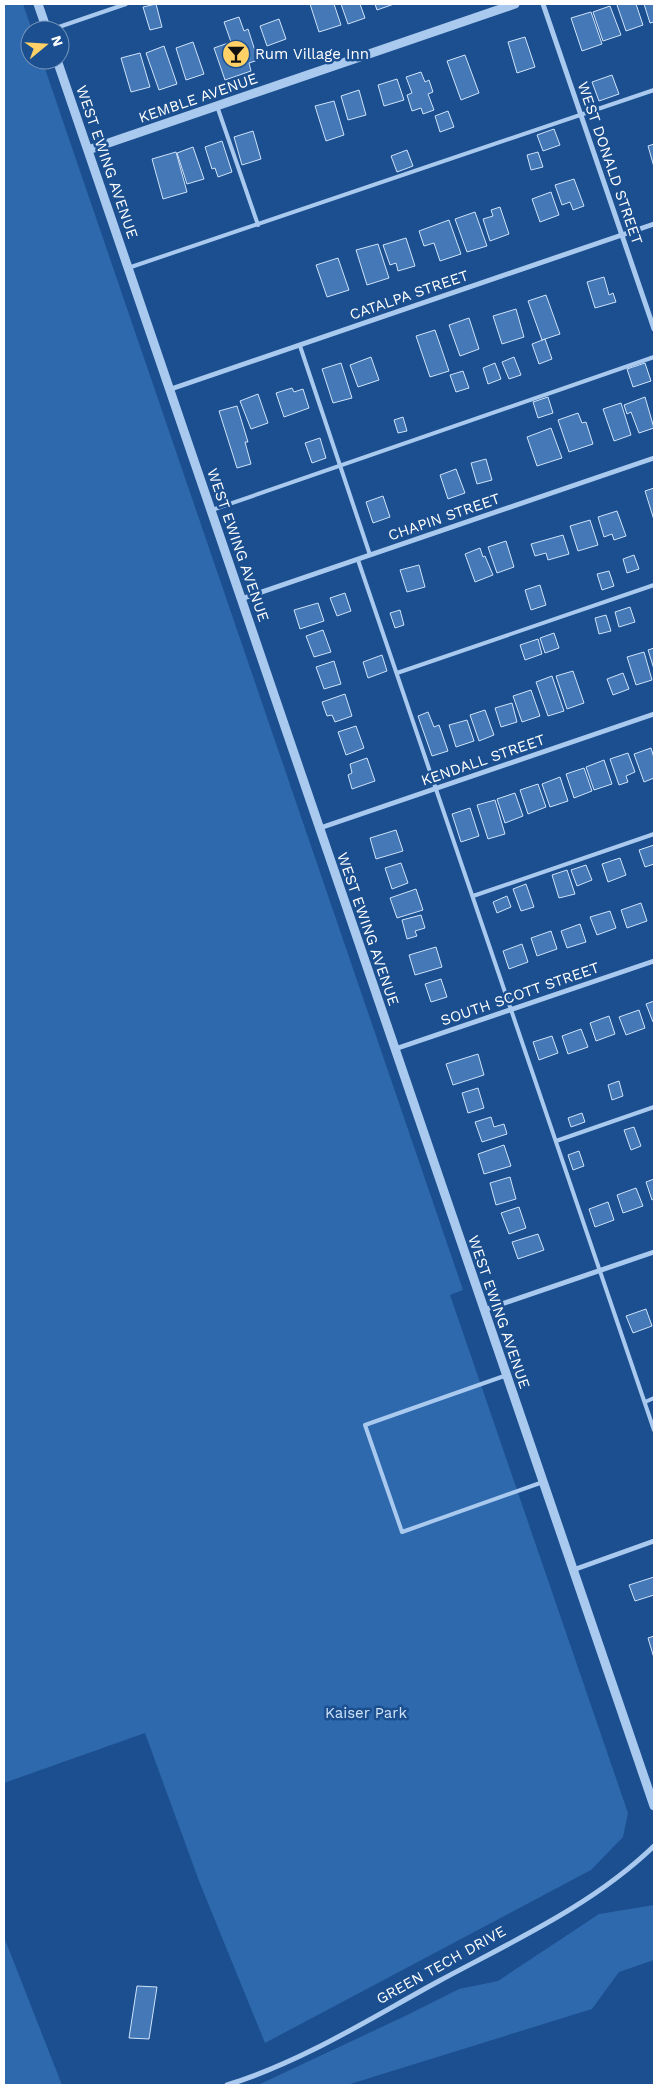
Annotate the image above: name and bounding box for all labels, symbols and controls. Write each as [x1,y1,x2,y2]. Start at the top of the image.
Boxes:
north arrow [20,20,70,70]
text: N [48,34,67,48]
bar icon: Rum Village Inn [221,39,251,69]
place label: Rum Village Inn [255,45,369,63]
street label: KEMBLE AVENUE [136,69,260,127]
street label: WEST DONALD STREET [574,79,646,247]
street label: WEST EWING AVENUE [72,83,142,241]
street label: CATALPA STREET [347,266,471,324]
street label: WEST EWING AVENUE [203,466,273,624]
street label: CHAPIN STREET [386,489,502,545]
street label: KENDALL STREET [419,730,547,790]
street label: WEST EWING AVENUE [333,850,403,1008]
street label: SOUTH SCOTT STREET [438,958,602,1030]
street label: WEST EWING AVENUE [464,1233,534,1391]
park label: Kaiser Park [325,1704,407,1722]
street label: GREEN TECH DRIVE [373,1922,509,2008]

